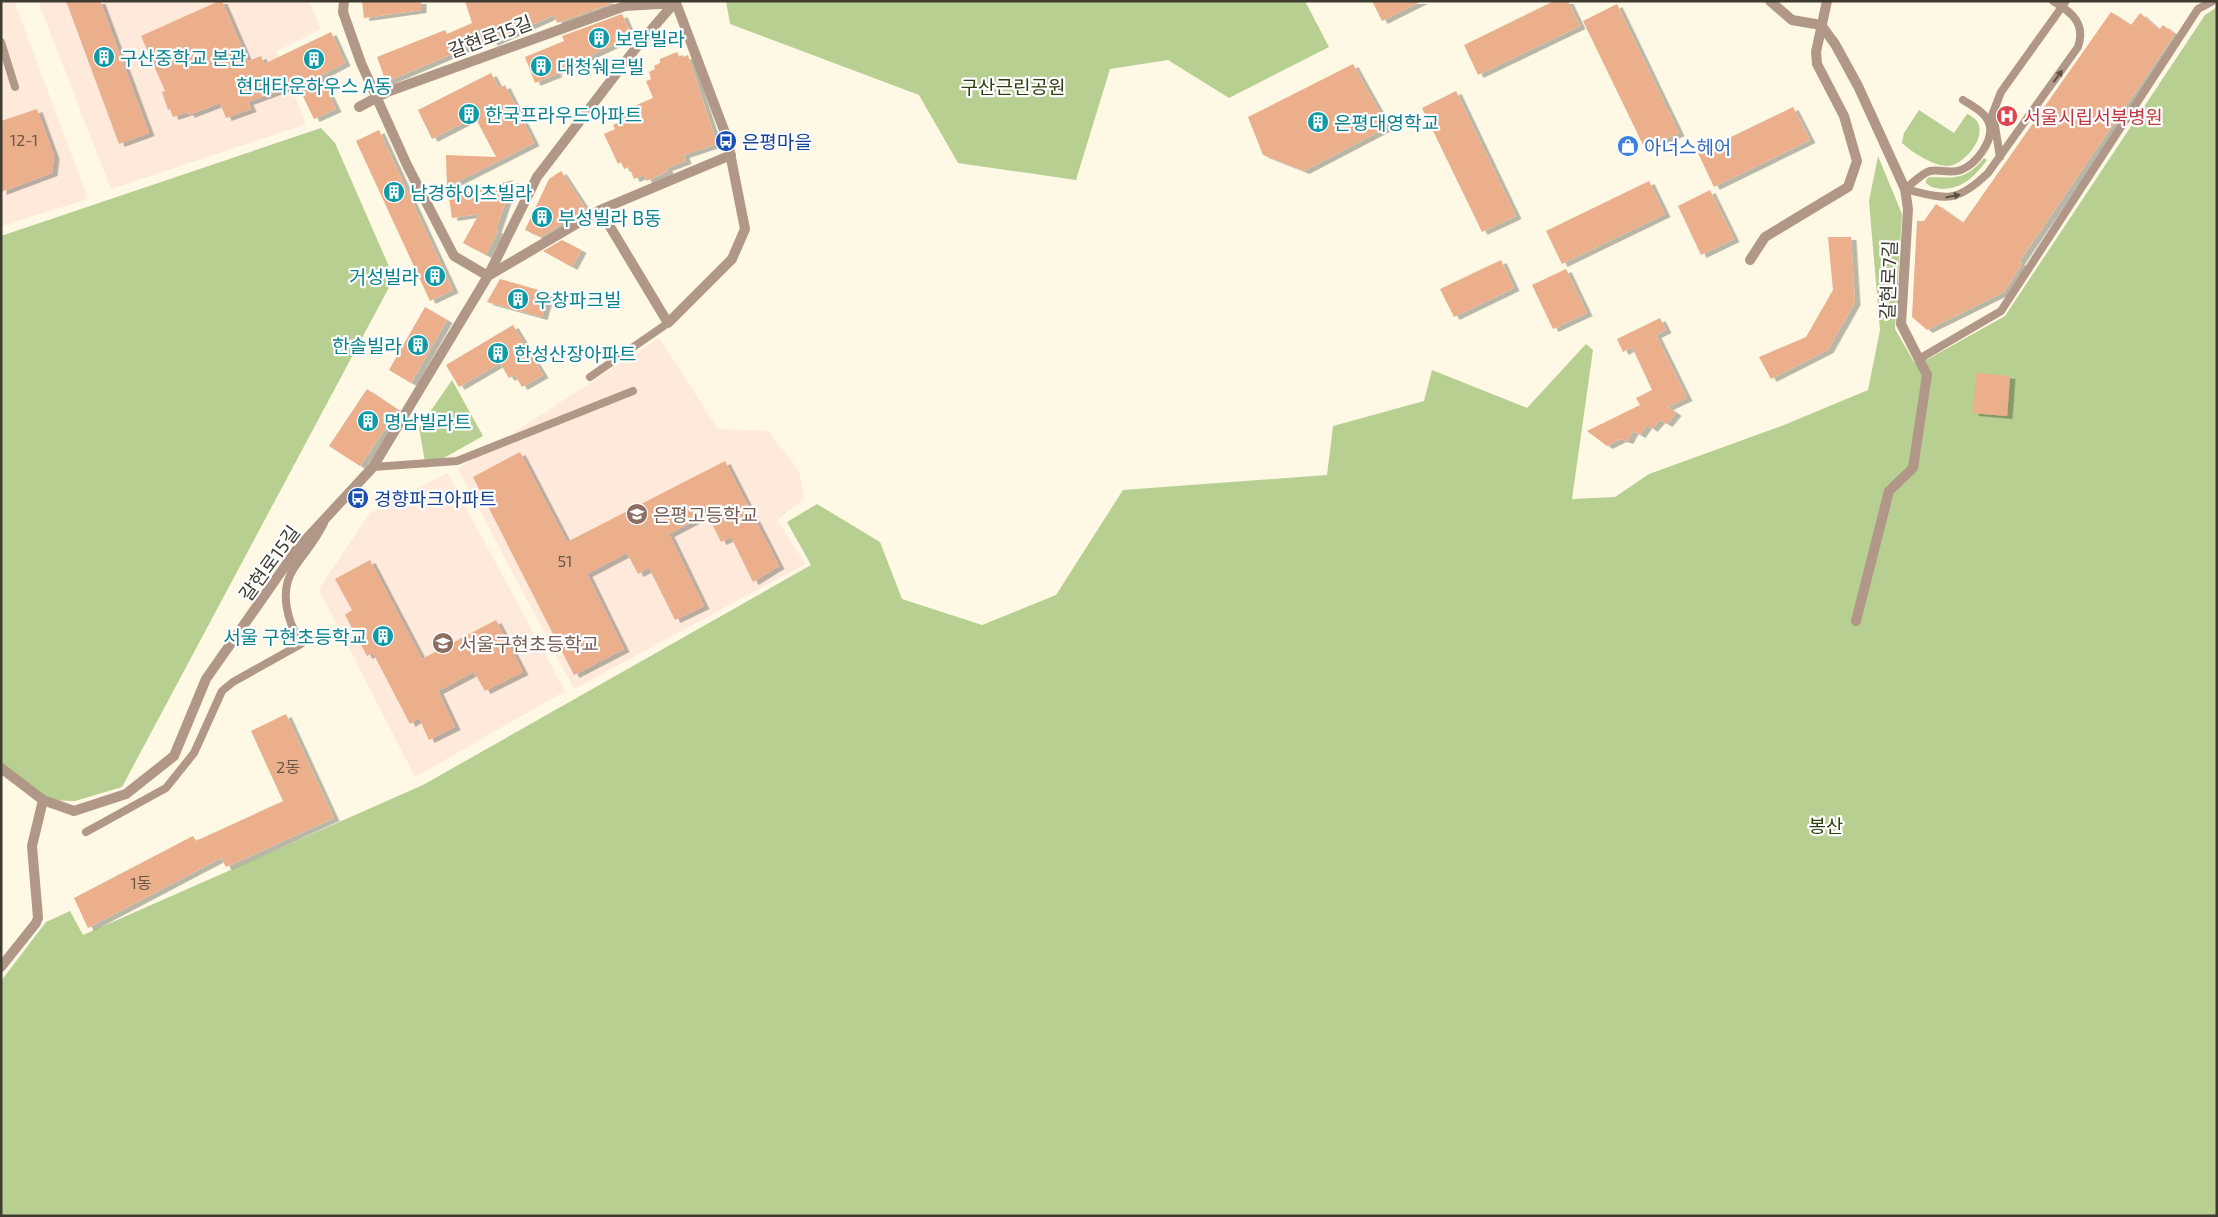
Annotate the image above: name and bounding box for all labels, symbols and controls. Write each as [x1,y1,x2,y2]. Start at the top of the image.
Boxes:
street label: 갈현로15길 [445,10,535,62]
building icon: 보람빌라 [587,26,611,50]
place label: 보람빌라 [615,27,685,50]
building icon: 구산중학교 본관 [92,45,116,69]
place label: 구산중학교 본관 [120,46,247,69]
building icon: 현대타운하우스 A동 [302,47,326,71]
building icon: 대청쉐르빌 [529,54,553,78]
place label: 대청쉐르빌 [557,55,644,78]
one-way arrow [2052,70,2063,83]
place label: 현대타운하우스 A동 [236,74,392,97]
park label: 구산근린공원 [961,75,1065,98]
building icon: 한국프라우드아파트 [457,102,481,126]
place label: 한국프라우드아파트 [485,103,642,126]
hospital icon: 서울시립서북병원 [1995,104,2019,128]
place label: 서울시립서북병원 [2023,105,2163,128]
building icon: 은평대영학교 [1306,110,1330,134]
place label: 은평대영학교 [1334,111,1439,134]
bus stop icon: 은평마을 [714,129,738,153]
house number: 12-1 [10,130,38,149]
place label: 은평마을 [742,130,812,153]
shop icon: 아너스헤어 [1616,134,1640,158]
place label: 아너스헤어 [1644,135,1731,158]
building icon: 남경하이츠빌라 [382,180,406,204]
place label: 남경하이츠빌라 [410,181,532,204]
one-way arrow [1945,191,1961,199]
building icon: 부성빌라 B동 [530,205,554,229]
place label: 부성빌라 B동 [558,206,661,229]
street label: 갈현로7길 [1875,240,1901,320]
building icon: 거성빌라 [423,264,447,288]
place label: 거성빌라 [349,265,419,288]
building icon: 우창파크빌 [506,287,530,311]
place label: 우창파크빌 [534,288,621,311]
building icon: 한솔빌라 [406,333,430,357]
place label: 한솔빌라 [332,334,402,357]
building icon: 한성산장아파트 [486,341,510,365]
place label: 한성산장아파트 [514,342,636,365]
building icon: 명남빌라트 [356,409,380,433]
place label: 명남빌라트 [384,410,471,433]
bus stop icon: 경향파크아파트 [346,486,370,510]
place label: 경향파크아파트 [374,487,496,510]
school or university icon: 은평고등학교 [625,502,649,526]
place label: 은평고등학교 [653,503,758,526]
street label: 갈현로15길 [234,521,304,605]
house number: 51 [558,551,572,570]
building icon: 서울 구현초등학교 [371,624,395,648]
place label: 서울 구현초등학교 [223,625,367,648]
school or university icon: 서울구현초등학교 [431,631,455,655]
place label: 서울구현초등학교 [459,632,599,655]
house number: 2동 [276,757,300,776]
park label: 봉산 [1809,814,1843,837]
house number: 1동 [130,873,152,892]

